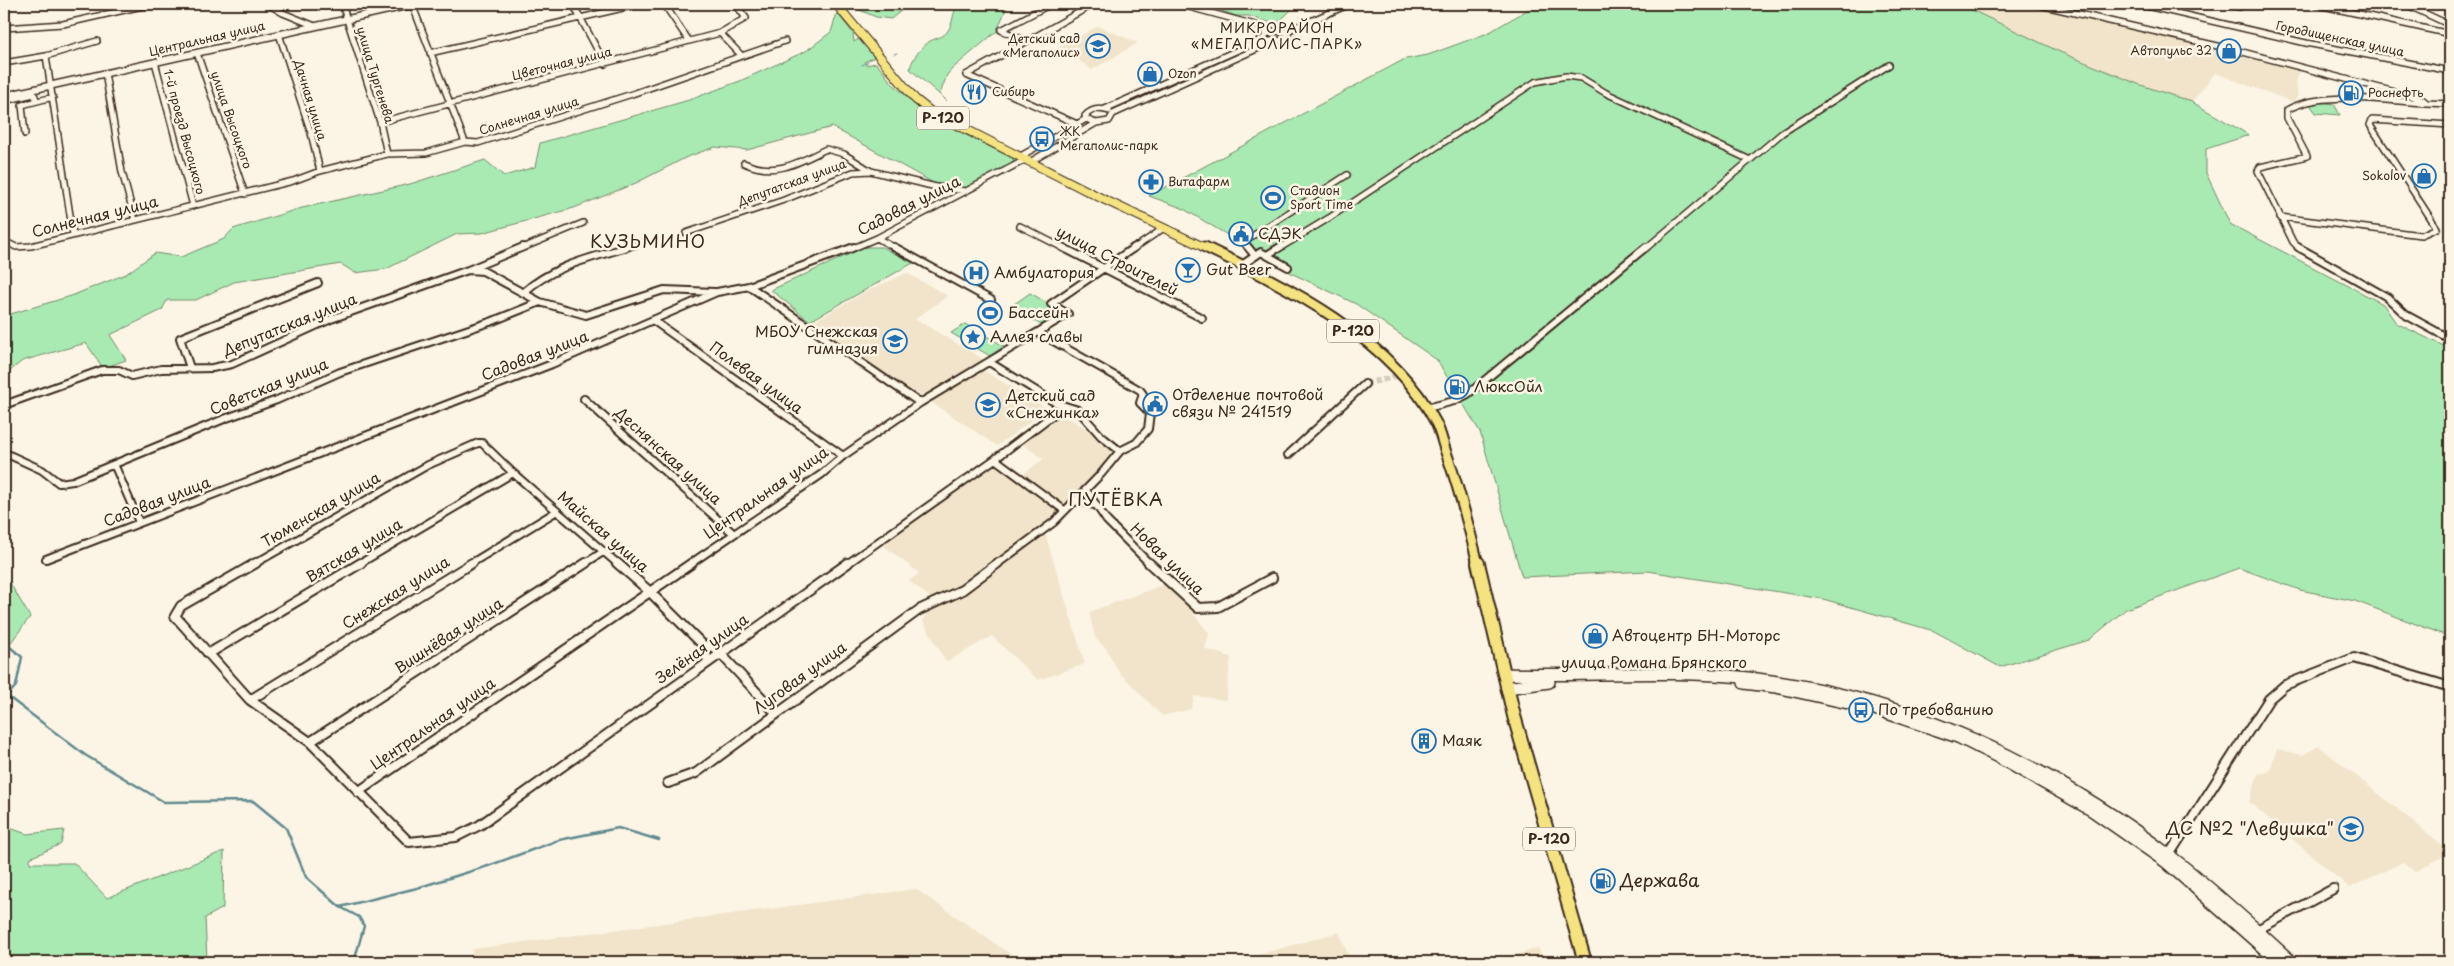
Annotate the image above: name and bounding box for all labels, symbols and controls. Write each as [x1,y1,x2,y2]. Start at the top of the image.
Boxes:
street label: Центральная улица [147,16,267,60]
street label: Городищенская улица [2274,16,2406,61]
district label: МИКРОРАЙОН «МЕГАПОЛИС-ПАРК» [1191,17,1363,54]
street label: улица Тургенева [353,24,399,126]
place label: Детский сад «Мегаполис» [1002,29,1080,61]
school or university icon: Детский сад «Мегаполис» [1085,33,1111,59]
shop icon: Автопульс 32 [2216,38,2242,64]
place label: Автопульс 32 [2131,41,2212,59]
street label: Цветочная улица [510,42,614,84]
street label: Дачная улица [290,56,332,143]
shop icon: Ozon [1137,61,1163,87]
place label: Ozon [1168,64,1197,82]
street label: 1-й проезд Высоцкого [160,67,210,197]
street label: улица Высоцкого [207,68,257,171]
restaurant icon: Сибирь [961,79,987,105]
fuel station icon: Роснефть [2338,80,2364,106]
place label: Сибирь [992,82,1035,100]
place label: Роснефть [2368,83,2424,101]
street label: Солнечная улица [477,91,581,139]
road number: Р-120 [917,106,969,130]
place label: ЖК Мегаполис-парк [1059,122,1159,154]
bus stop icon: ЖК Мегаполис-парк [1029,126,1055,152]
street label: Депутатская улица [734,154,849,210]
shop icon: Sokolov [2411,163,2437,189]
place label: Sokolov [2362,166,2406,184]
street label: Садовая улица [853,169,964,241]
pharmacy icon: Витафарм [1138,169,1164,195]
place label: Витафарм [1168,172,1230,190]
place label: Стадион Sport Time [1290,181,1353,213]
sports icon: Стадион Sport Time [1260,185,1286,211]
street label: Солнечная улица [29,189,161,242]
street label: улица Строителей [1053,219,1183,300]
public building icon: СДЭК [1228,221,1254,247]
place label: СДЭК [1258,221,1302,244]
district label: КУЗЬМИНО [590,227,706,254]
bar icon: Gut Beer [1175,257,1201,283]
place label: Gut Beer [1206,257,1272,280]
hospital icon: Амбулатория [963,260,989,286]
place label: Амбулатория [994,260,1095,283]
street label: Депутатская улица [218,286,360,361]
sports icon: Бассейн [977,300,1003,326]
place label: Бассейн [1008,300,1069,323]
place label: МБОУ Снежская гимназия [755,319,878,359]
road number: Р-120 [1327,320,1379,342]
street label: Садовая улица [478,323,592,386]
place icon: Аллея славы [960,324,986,350]
place label: Аллея славы [990,324,1083,347]
school or university icon: МБОУ Снежская гимназия [882,328,908,354]
street label: Полевая улица [705,335,809,419]
street label: Советская улица [206,351,332,420]
fuel station icon: ЛюксОйл [1444,374,1470,400]
place label: ЛюксОйл [1474,374,1543,397]
place label: Отделение почтовой связи № 241519 [1172,382,1323,422]
place label: Детский сад «Снежинка» [1005,383,1100,423]
public building icon: Отделение почтовой связи № 241519 [1142,391,1168,417]
school or university icon: Детский сад «Снежинка» [975,392,1001,418]
street label: Деснянская улица [610,400,728,510]
street label: Центральная улица [698,440,833,544]
street label: Тюменская улица [257,465,384,552]
street label: Садовая улица [100,469,214,532]
street label: Майская улица [553,485,655,577]
district label: ПУТЁВКА [1068,485,1164,512]
street label: Вятская улица [301,512,406,588]
street label: Новая улица [1126,516,1211,600]
street label: Снежская улица [337,549,454,634]
street label: Вишнёвая улица [390,591,507,678]
street label: Зелёная улица [650,607,753,688]
shop icon: Автоцентр БН-Моторс [1582,623,1608,649]
place label: Автоцентр БН-Моторс [1612,623,1780,646]
street label: Луговая улица [748,635,851,719]
street label: улица Романа Брянского [1561,650,1747,673]
street label: Центральная улица [365,671,500,775]
bus stop icon: По требованию [1848,697,1874,723]
place label: По требованию [1878,697,1993,720]
building icon: Маяк [1411,728,1437,754]
place label: Маяк [1442,728,1482,751]
place label: ДС №2 "Левушка" [2165,814,2334,841]
school or university icon: ДС №2 "Левушка" [2338,816,2364,842]
road number: Р-120 [1523,828,1575,851]
place label: Держава [1619,866,1700,893]
fuel station icon: Держава [1590,868,1616,894]

